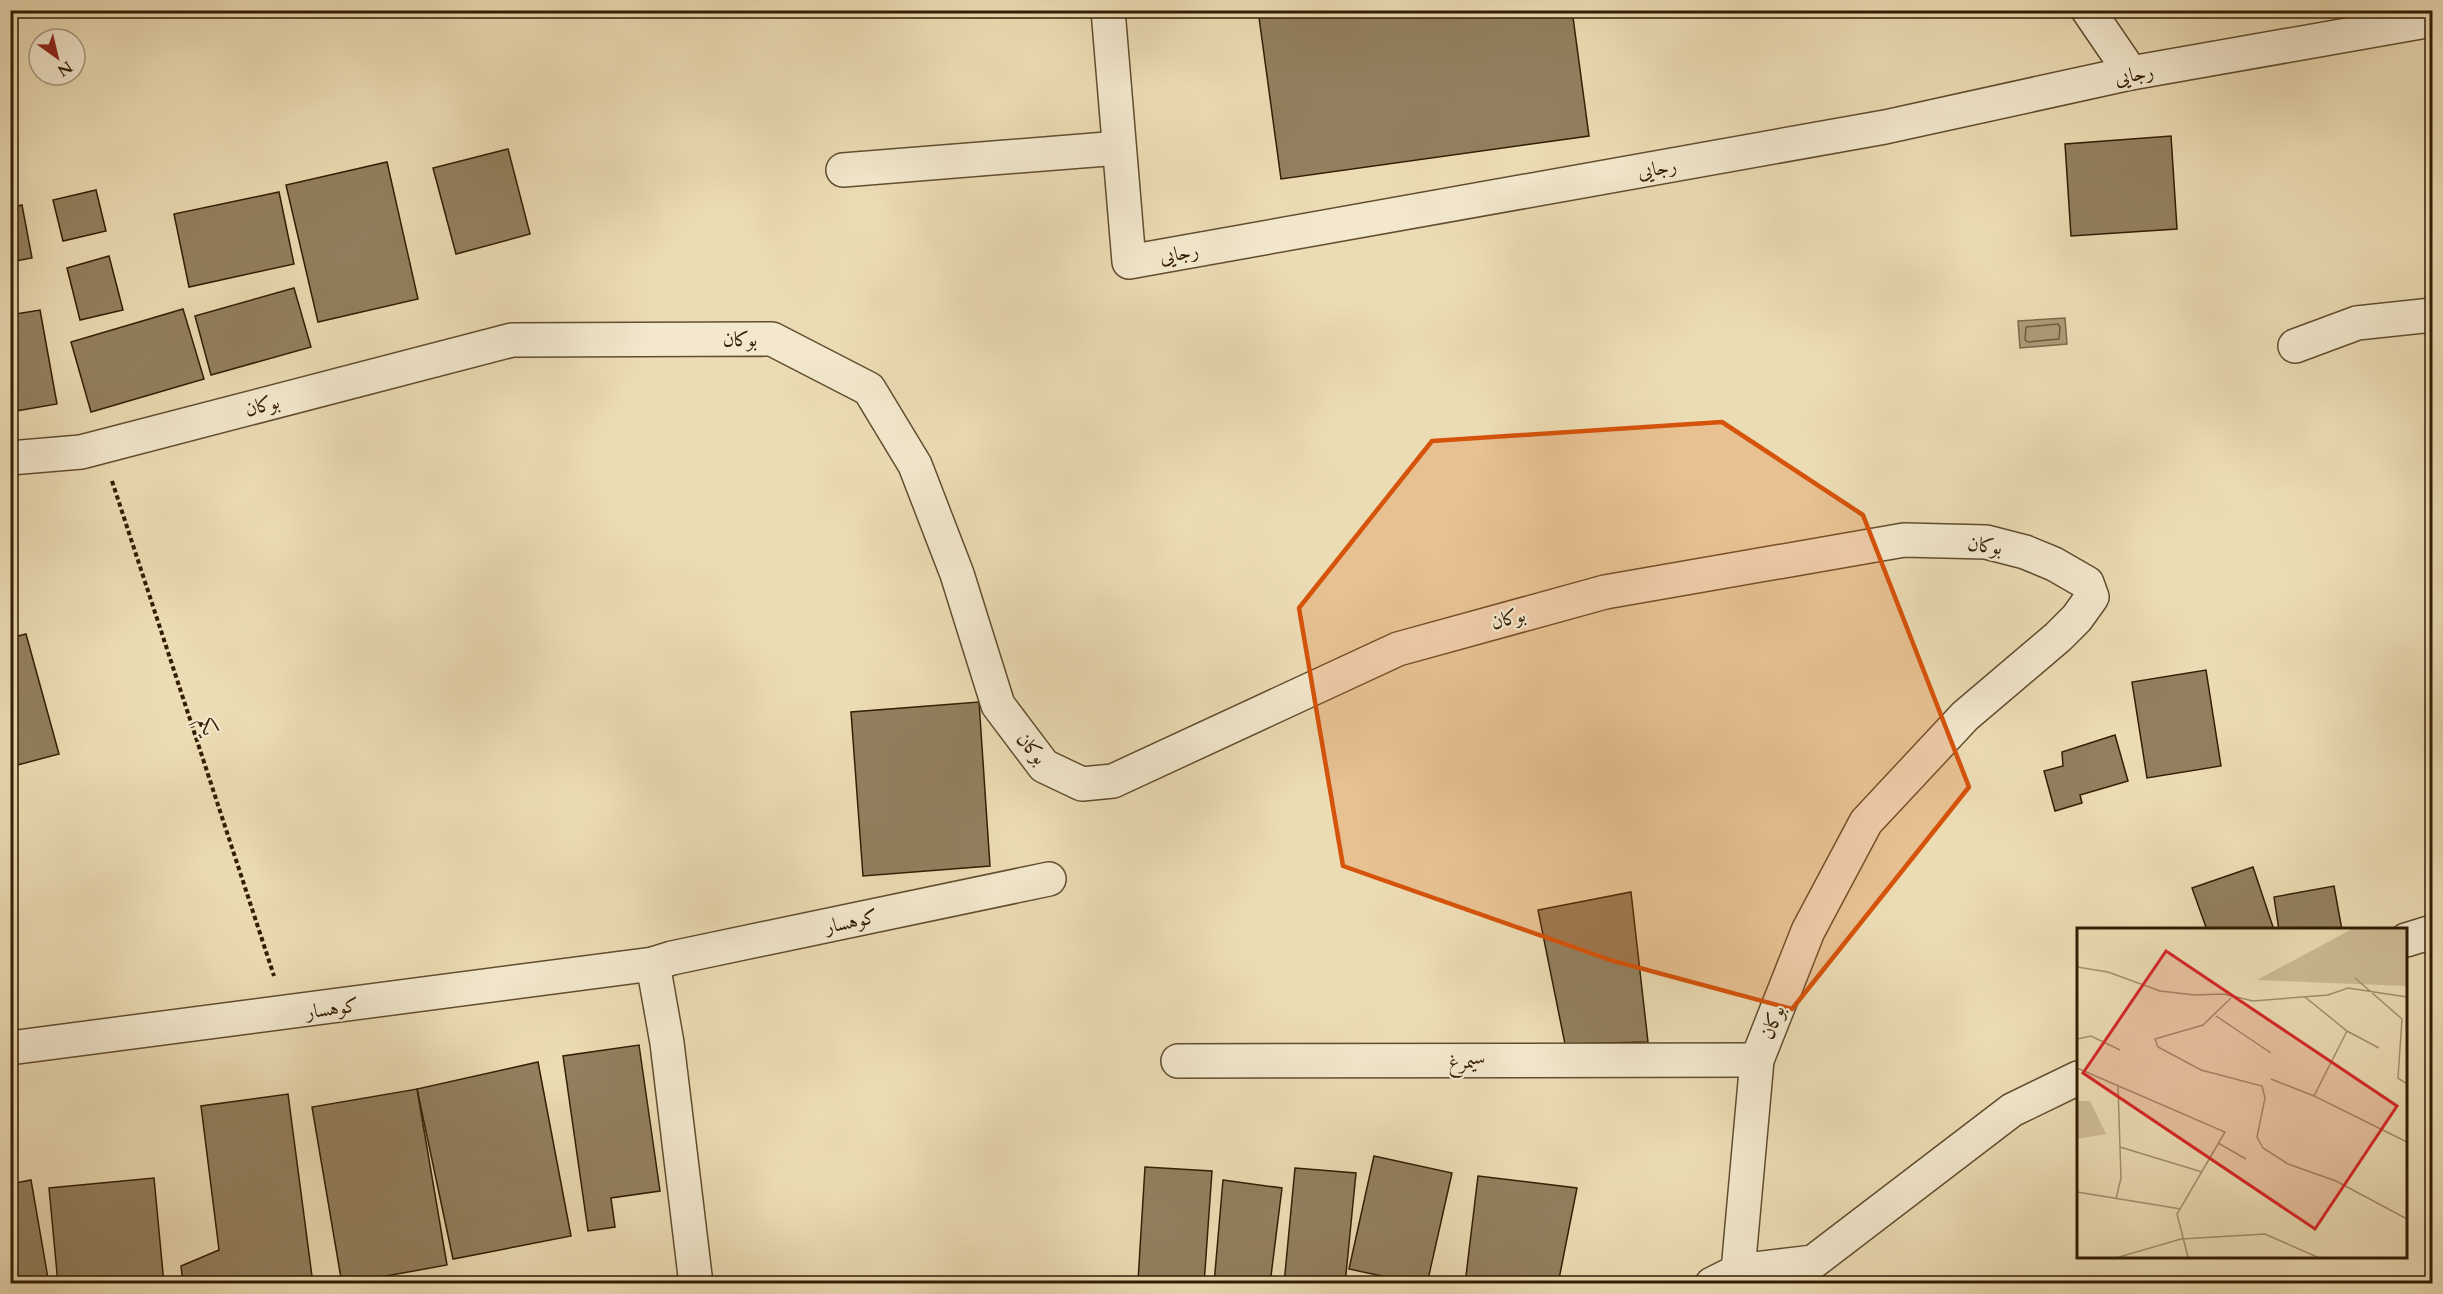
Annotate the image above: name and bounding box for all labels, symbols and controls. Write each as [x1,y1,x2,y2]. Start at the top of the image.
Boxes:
north arrow [27,27,87,87]
text: N [53,56,77,82]
street label: رجایی [2112,57,2156,91]
street label: رجایی [1635,152,1679,185]
street label: رجایی [1157,237,1201,270]
street label: بوکان [723,326,757,353]
street label: بوکان [242,388,282,423]
street label: بوکان [1966,530,2004,561]
street label: بوکان [1488,601,1528,636]
street label: یکم [187,714,223,741]
street label: بوکان [1010,726,1053,770]
street label: کوهسار [820,903,880,941]
inset map [2077,928,2407,1258]
street label: کوهسار [302,991,360,1026]
street label: بوکان [1753,1001,1791,1043]
street label: سیمرغ [1449,1048,1485,1079]

